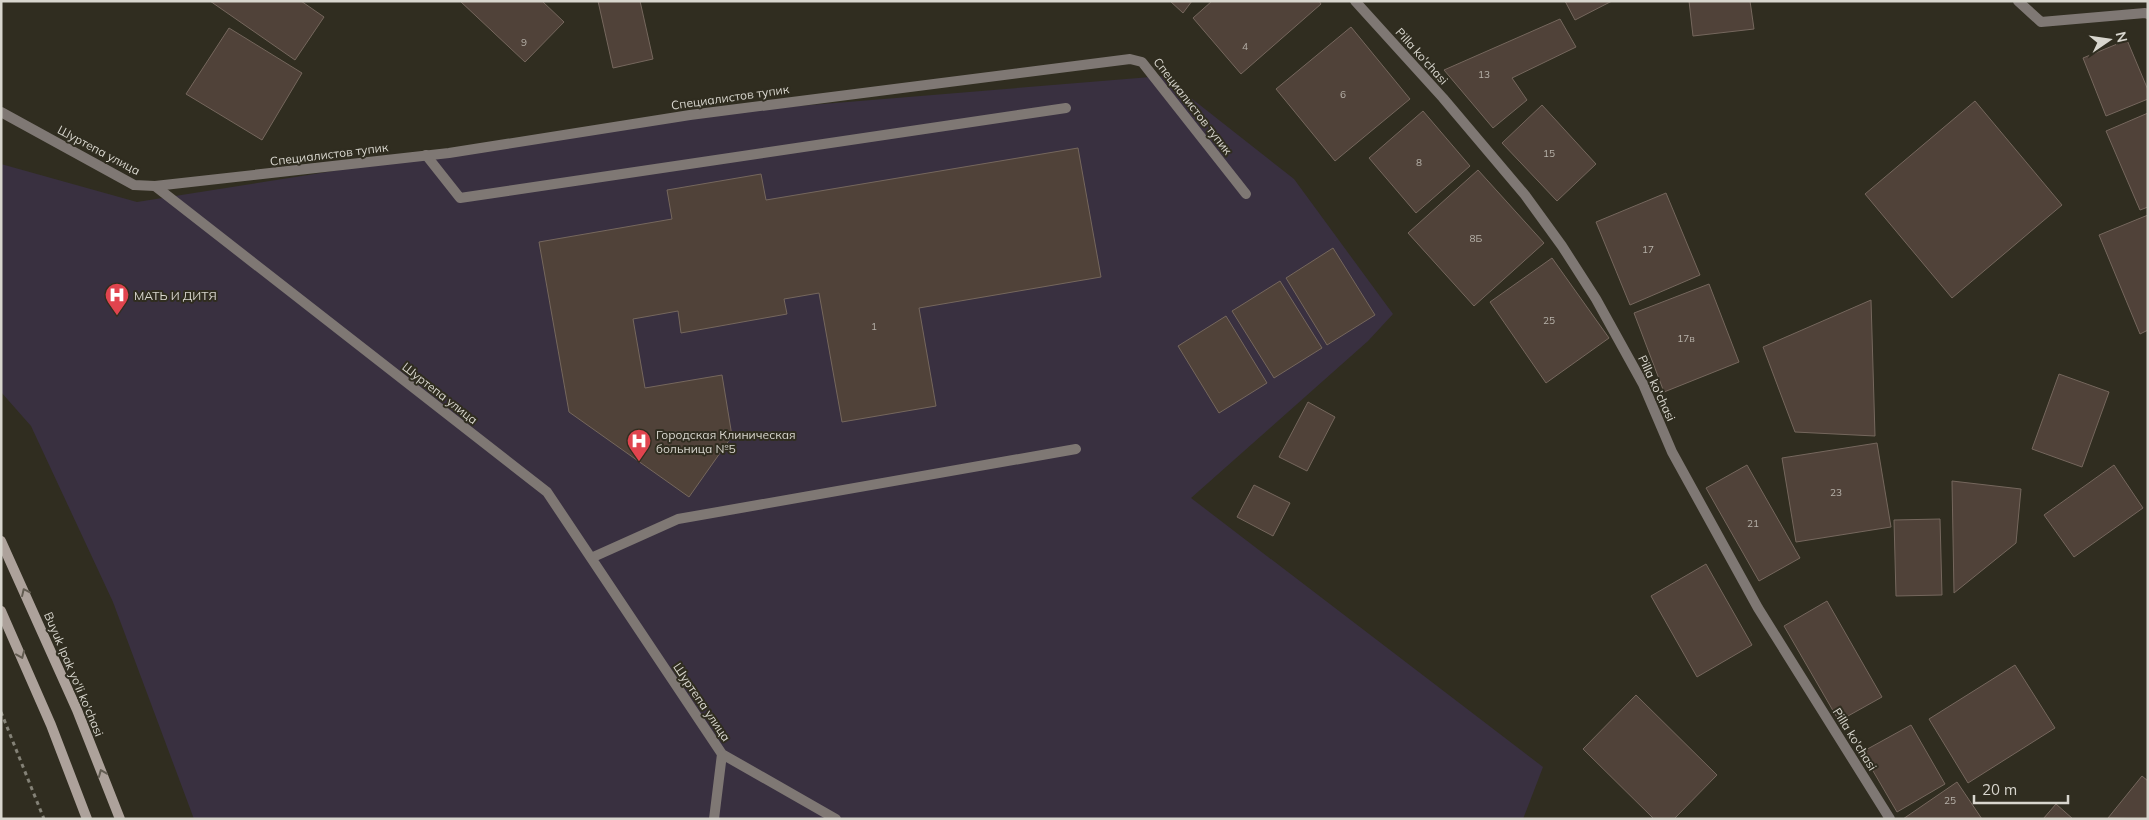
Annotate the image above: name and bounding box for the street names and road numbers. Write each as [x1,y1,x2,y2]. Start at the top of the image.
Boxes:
street label: Pilla ko'chasi [1393,25,1451,88]
street label: Специалистов тупик [1150,55,1236,158]
street label: Специалистов тупик [670,81,790,113]
street label: Шуртепа улица [55,122,143,178]
street label: Специалистов тупик [269,139,389,169]
street label: Pilla ko'chasi [1635,353,1679,424]
street label: Шуртепа улица [399,359,481,427]
street label: Buyuk Ipak yo'li ko'chasi [41,610,107,739]
street label: Шуртепа улица [670,660,734,744]
street label: Pilla ko'chasi [1830,705,1880,773]

